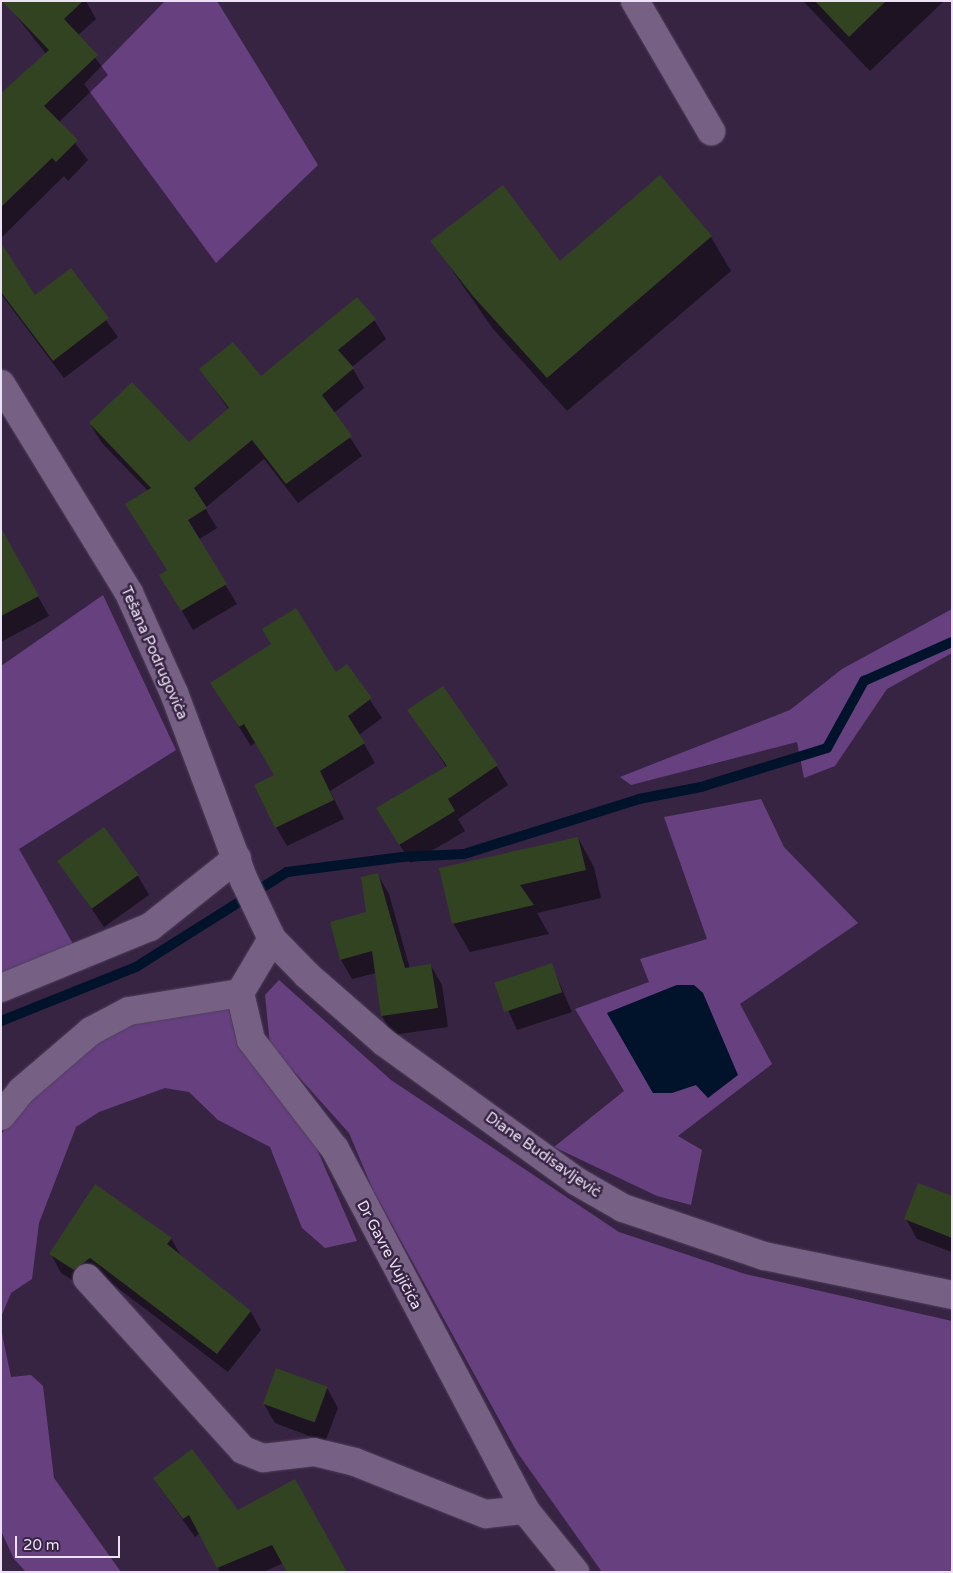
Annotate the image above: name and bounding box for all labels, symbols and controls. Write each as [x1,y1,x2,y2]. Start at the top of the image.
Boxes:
street label: Tešana Podrugovića [117,584,191,722]
street label: Diane Budisavljević [482,1108,604,1202]
street label: Dr Gavre Vujičića [353,1197,425,1313]
scale bar [18,1526,122,1558]
text: 20 m [23,1536,60,1554]

